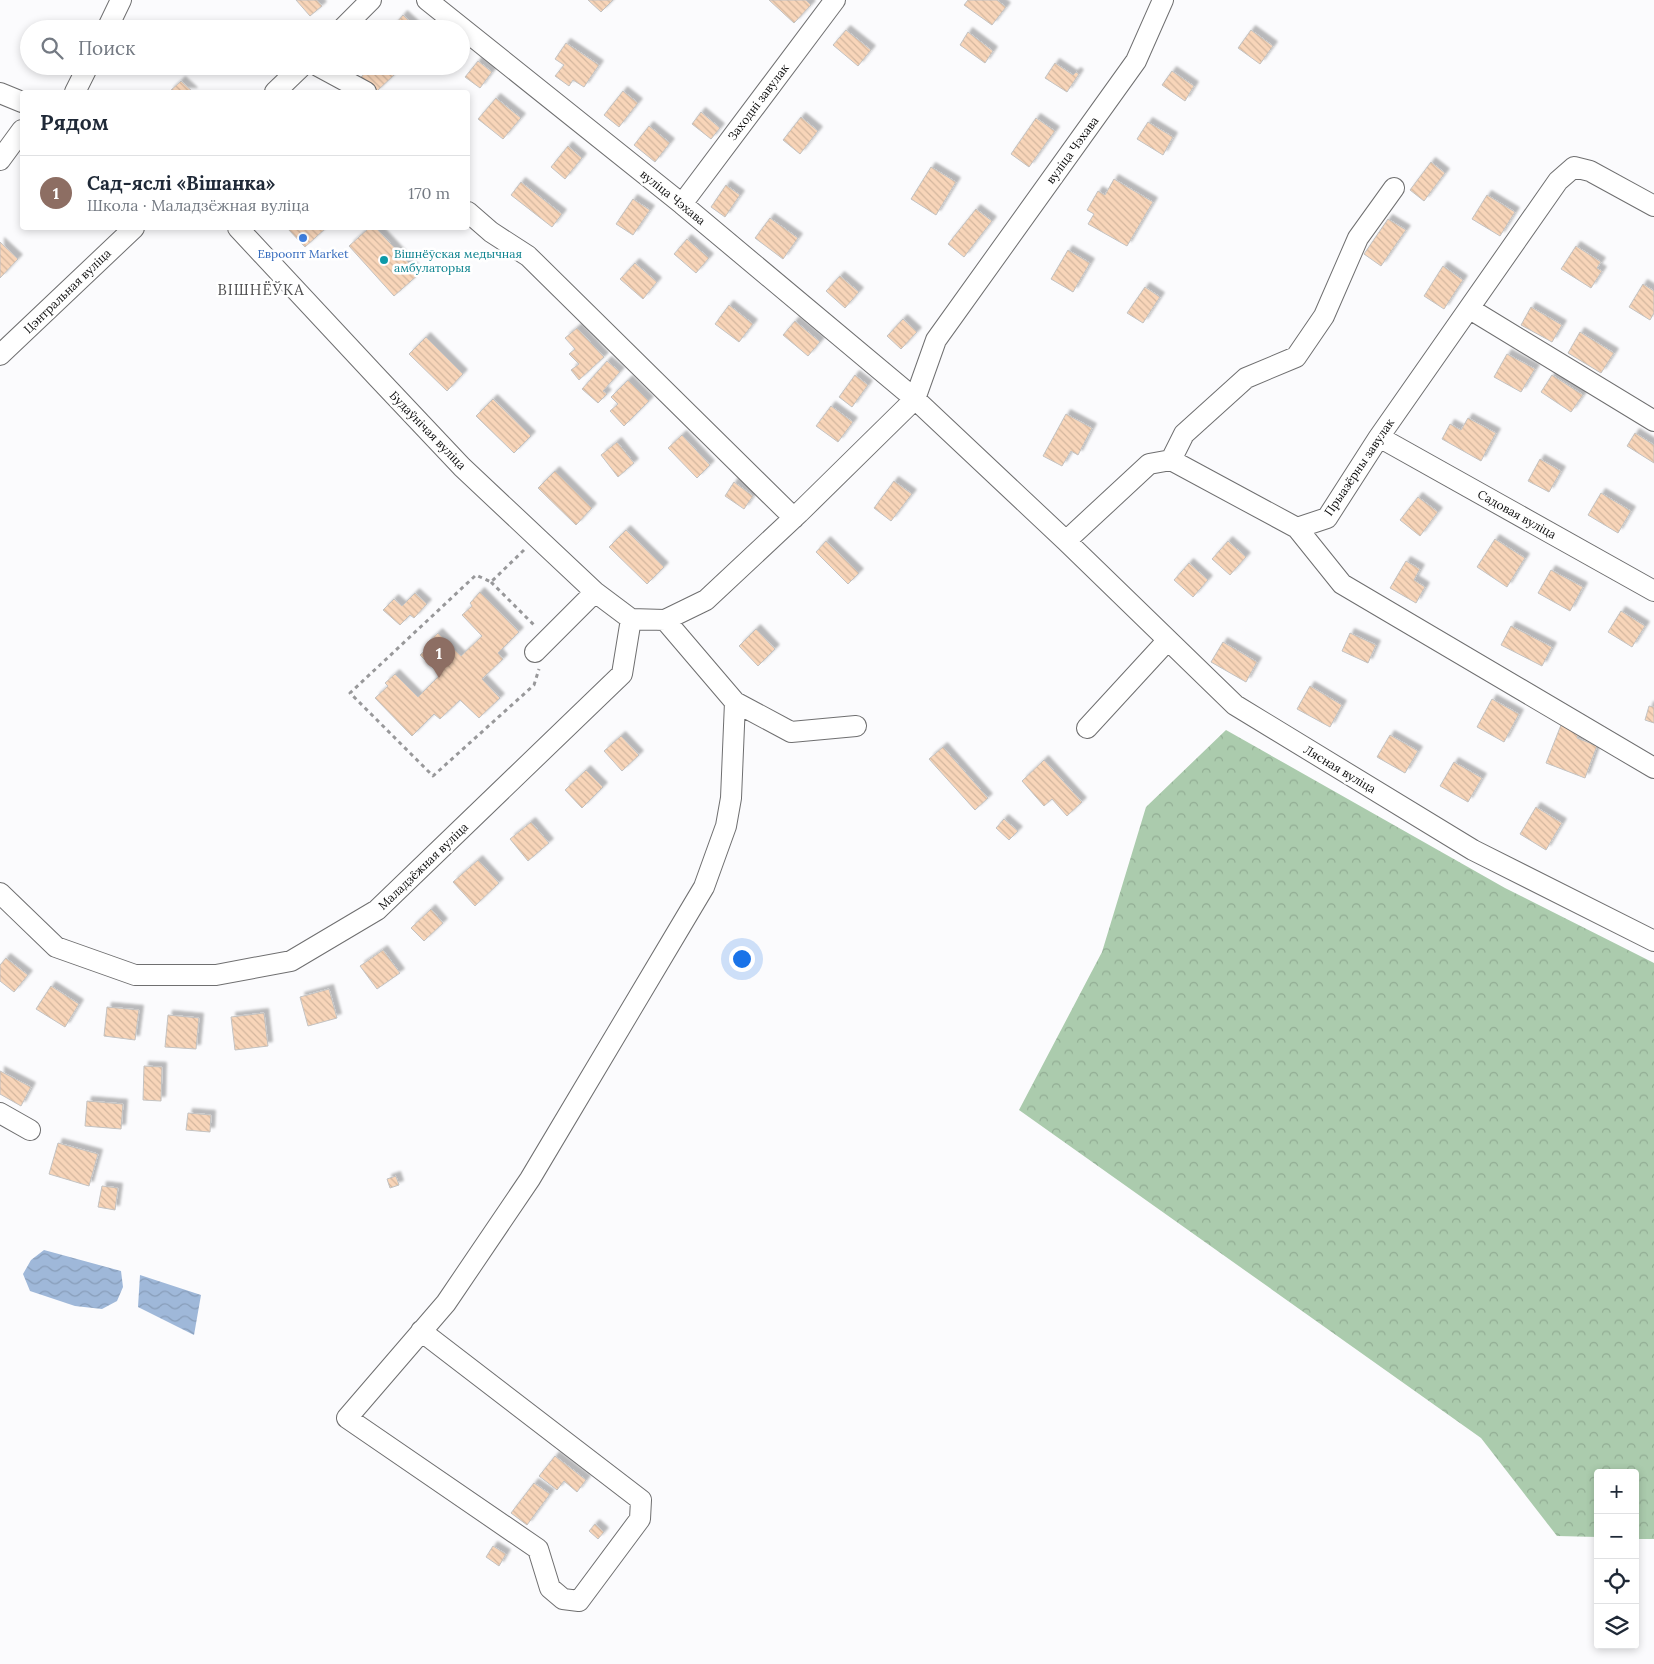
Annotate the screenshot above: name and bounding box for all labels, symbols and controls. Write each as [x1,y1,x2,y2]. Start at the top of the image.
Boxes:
search box [20,20,470,75]
icon: search [38,34,66,62]
text: Поиск [78,36,135,60]
street label: Заходні завулак [724,60,792,143]
text: Рядом [40,109,109,136]
street label: вуліца Чэхава [1043,113,1101,187]
street label: вуліца Чэхава [637,166,709,228]
text: Сад-яслі «Вішанка» [87,171,275,195]
text: 1 [53,183,59,203]
text: 170 m [408,183,450,203]
text: Школа · Маладзёжная вуліца [87,195,309,215]
marker: Евроопт Market [297,232,309,244]
street label: Цэнтральная вуліца [20,246,114,336]
place label: Евроопт Market [257,246,349,261]
place label: Вішнёўская медычная амбулаторыя [394,246,522,275]
marker: Вішнёўская медычная амбулаторыя [378,254,390,266]
district label: ВІШНЁЎКА [217,280,305,299]
street label: Будаўнічая вуліца [387,388,469,472]
street label: Прыазёрны завулак [1321,415,1397,519]
street label: Садовая вуліца [1475,486,1559,542]
pin: 1 [423,637,455,678]
street label: Лясная вуліца [1301,742,1379,796]
street label: Маладзёжная вуліца [375,819,471,913]
your location [729,946,755,972]
map controls [1594,1469,1639,1649]
button: + [1594,1469,1639,1514]
button: − [1594,1514,1639,1559]
button: locate [1594,1559,1639,1604]
button: layers [1594,1604,1639,1649]

